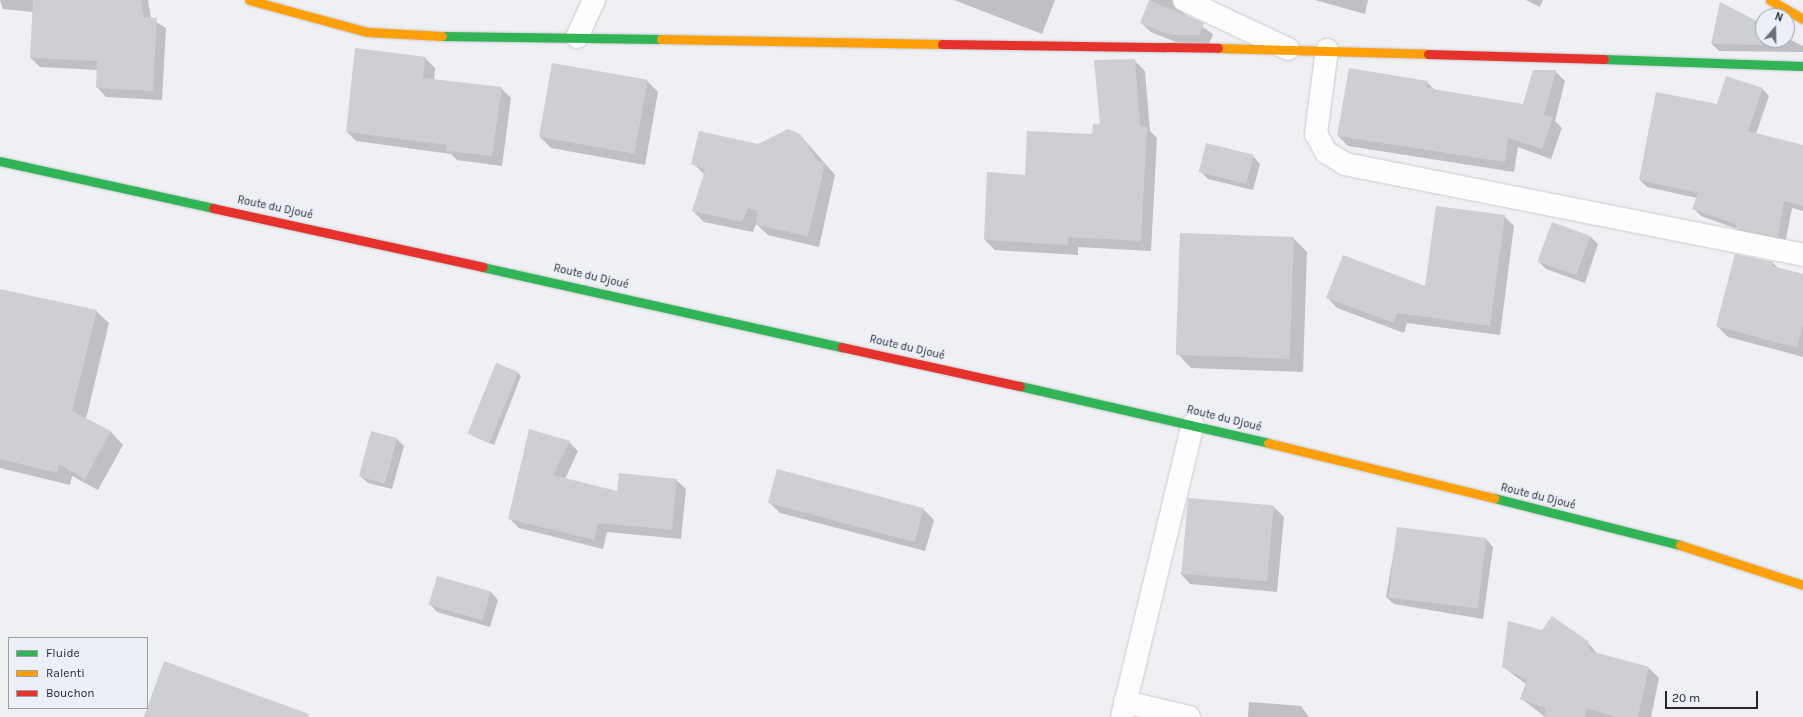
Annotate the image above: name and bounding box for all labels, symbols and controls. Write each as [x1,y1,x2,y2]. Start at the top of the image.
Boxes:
north arrow [1755,8,1795,48]
text: N [1773,10,1785,25]
street label: Route du Djoué [236,194,314,222]
street label: Route du Djoué [552,262,630,292]
street label: Route du Djoué [868,333,946,363]
street label: Route du Djoué [1185,403,1263,435]
street label: Route du Djoué [1499,481,1577,513]
legend [8,637,148,709]
text: Fluide [46,646,80,660]
text: Ralenti [46,666,85,680]
scale bar [1667,683,1760,709]
text: Bouchon [46,686,95,700]
text: 20 m [1672,691,1700,705]

